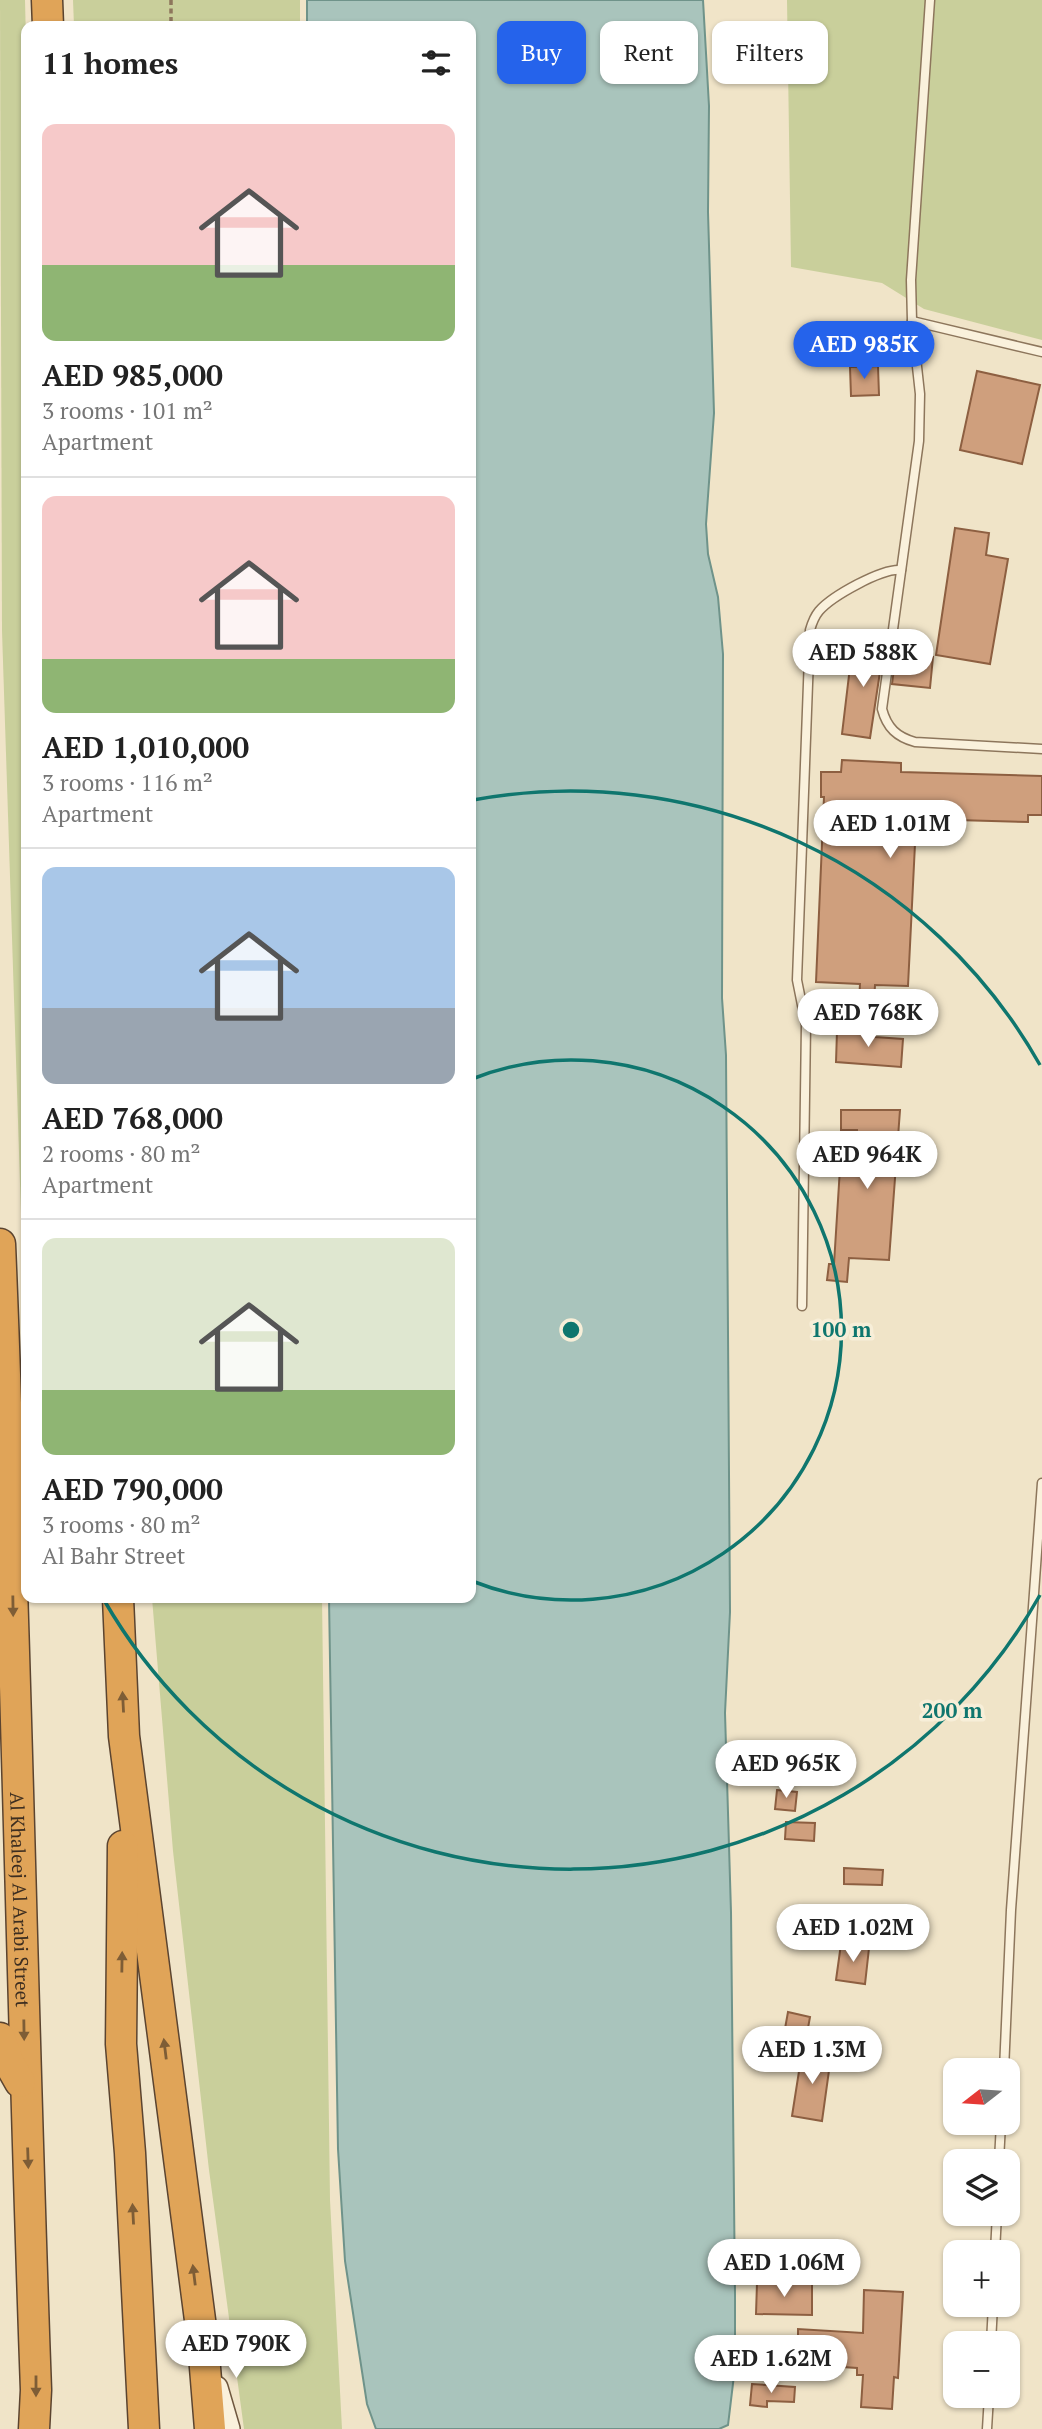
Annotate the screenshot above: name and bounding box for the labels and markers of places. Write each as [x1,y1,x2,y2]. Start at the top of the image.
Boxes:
pin: AED 985K [792,322,936,381]
pin: AED 588K [791,630,935,689]
pin: AED 1.01M [810,800,970,860]
pin: AED 768K [796,990,940,1049]
pin: AED 964K [795,1132,939,1191]
centre of rings [559,1318,583,1342]
pin: AED 965K [714,1741,858,1800]
pin: AED 1.02M [773,1904,933,1964]
pin: AED 1.3M [740,2026,884,2086]
pin: AED 1.06M [704,2240,864,2299]
pin: AED 790K [164,2320,308,2380]
pin: AED 1.62M [691,2336,851,2395]

